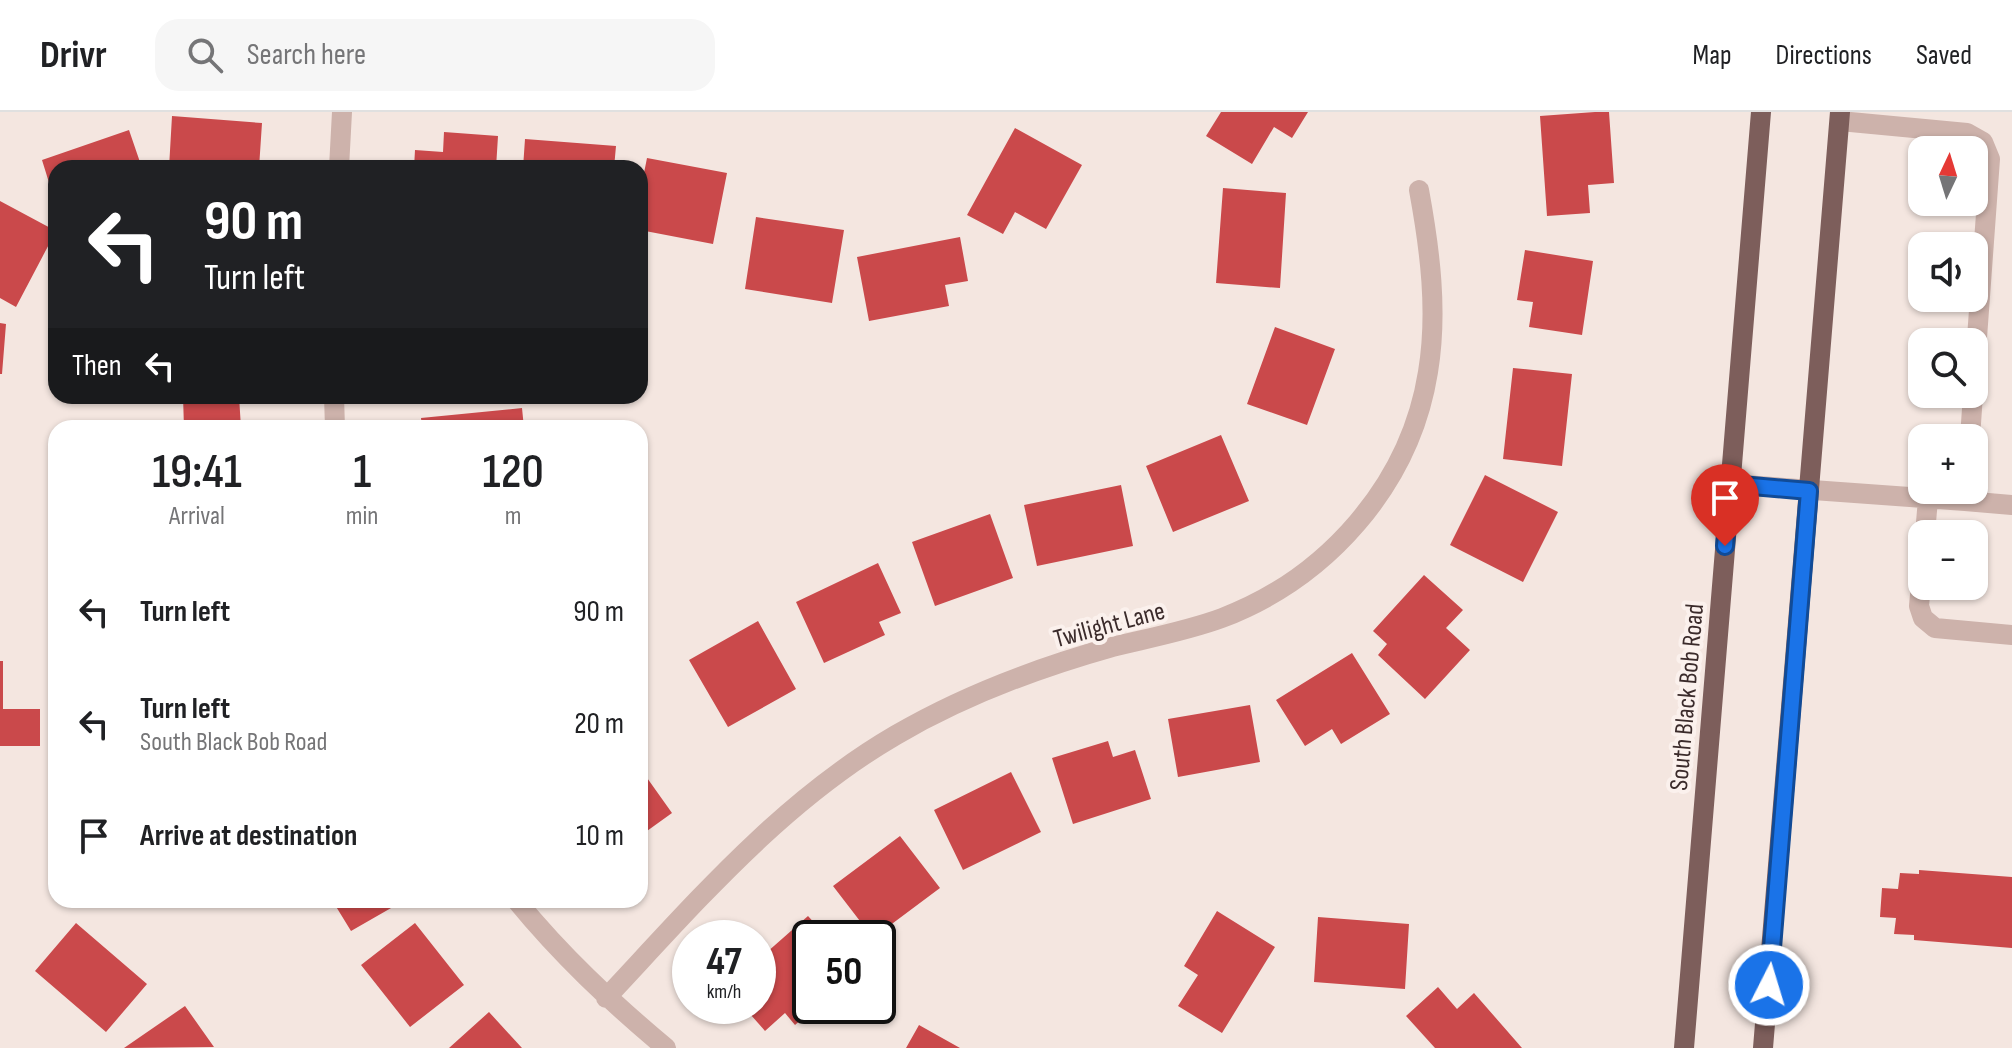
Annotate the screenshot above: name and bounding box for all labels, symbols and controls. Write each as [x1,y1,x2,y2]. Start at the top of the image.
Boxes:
search box [155,19,715,91]
text: Drivr [40,33,107,78]
icon: search [183,33,227,77]
text: Search here [247,37,366,73]
text: Map [1693,39,1732,72]
text: Directions [1776,39,1872,72]
text: Saved [1916,39,1972,72]
north arrow [1908,136,1988,216]
map controls [1908,136,1988,600]
text: 90 m [204,189,303,256]
icon: left [72,192,176,296]
button: sound [1908,232,1988,312]
text: Turn left [204,257,305,300]
button: search [1908,328,1988,408]
icon: left [138,344,182,388]
text: Then [72,348,122,384]
button: + [1908,424,1988,504]
text: 19:41 [152,444,242,501]
text: 1 [353,444,371,501]
text: 120 [483,444,544,501]
pin [1691,464,1759,546]
icon: arrive [1703,476,1747,520]
text: Arrival [169,501,225,532]
text: min [346,501,378,532]
text: m [505,501,522,532]
button: − [1908,520,1988,600]
icon: left [72,590,116,634]
text: Turn left [140,594,230,630]
text: 90 m [573,594,624,630]
street label: Twilight Lane [1050,596,1168,655]
street label: South Black Bob Road [1664,602,1711,792]
text: Turn left [140,691,230,727]
icon: left [72,702,116,746]
text: 20 m [574,706,624,742]
text: South Black Bob Road [140,727,327,758]
icon: arrive [72,814,116,858]
text: Arrive at destination [140,818,357,854]
text: 10 m [576,818,624,854]
speed limit sign: 50 [792,920,896,1024]
text: 47 [706,938,742,986]
position arrow [1727,943,1811,1027]
text: km/h [707,980,741,1004]

